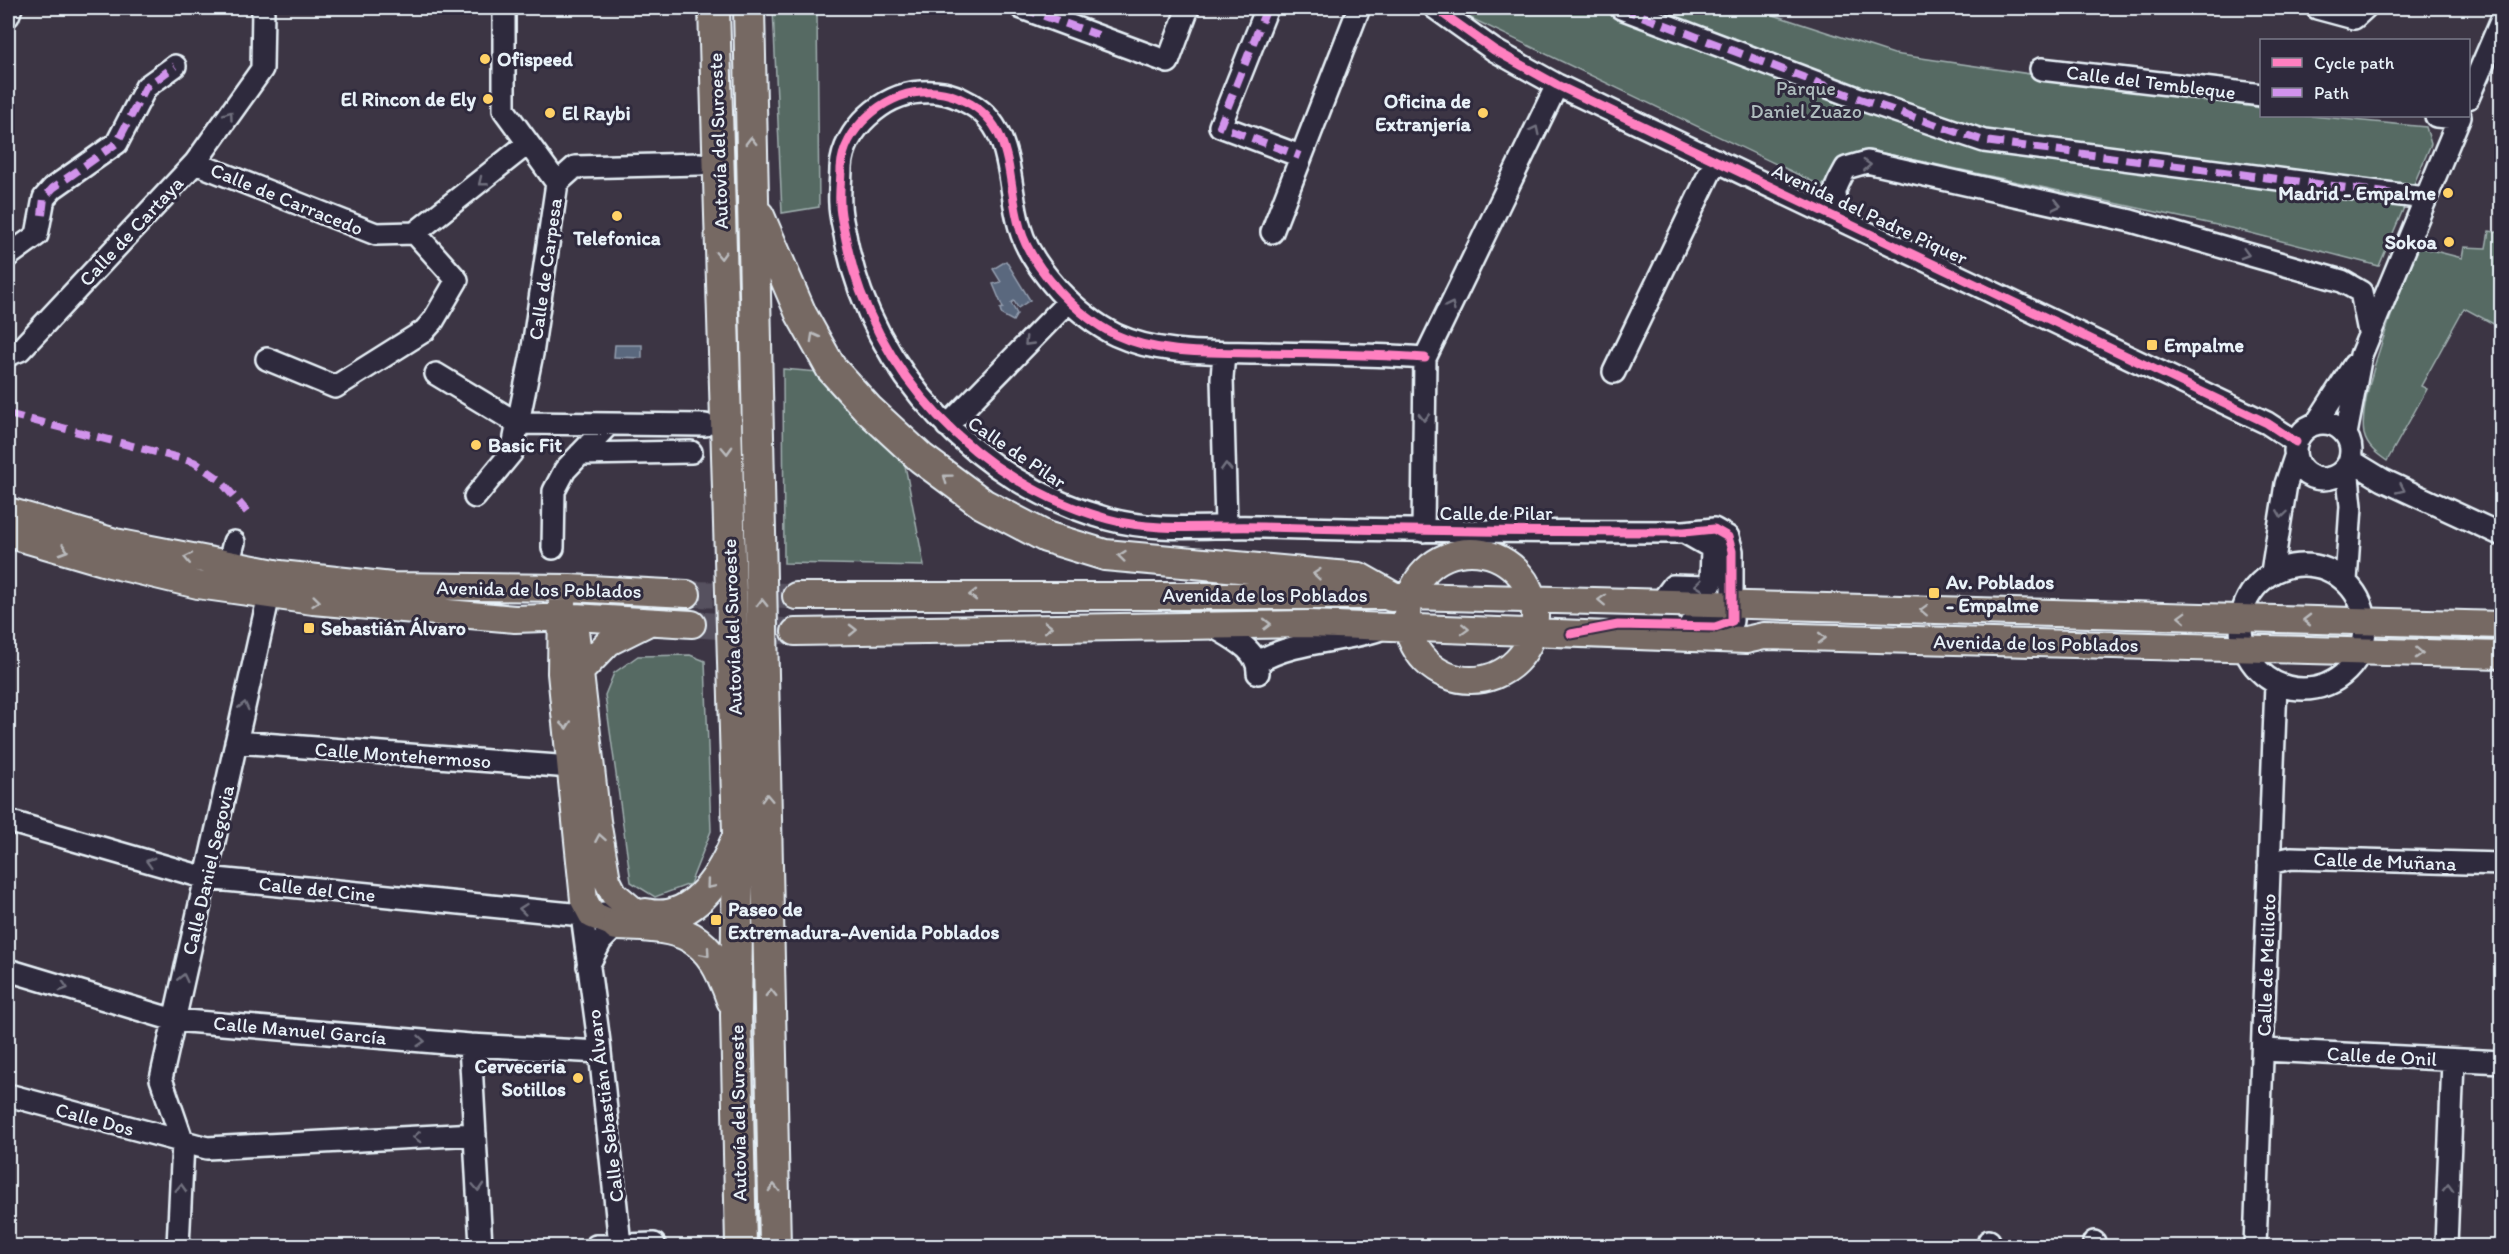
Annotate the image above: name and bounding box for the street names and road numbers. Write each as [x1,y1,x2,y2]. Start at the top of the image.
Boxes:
street label: Autovía del Suroeste [703,52,733,230]
street label: Calle del Tembleque [2065,60,2237,104]
street label: Calle de Carracedo [207,157,367,241]
street label: Avenida del Padre Piquer [1768,158,1972,270]
street label: Calle de Cartaya [74,170,189,291]
street label: Calle de Carpesa [523,196,567,342]
street label: Calle de Pilar [963,410,1071,494]
street label: Calle de Pilar [1439,501,1553,525]
street label: Autovía del Suroeste [717,538,747,716]
street label: Avenida de los Poblados [436,575,642,603]
street label: Avenida de los Poblados [1162,583,1368,607]
street label: Avenida de los Poblados [1933,629,2139,657]
street label: Calle Montehermoso [314,737,492,773]
street label: Calle Daniel Segovia [177,782,239,957]
street label: Calle de Muñana [2313,847,2458,876]
street label: Calle del Cine [257,871,377,907]
street label: Calle de Meliloto [2252,893,2280,1037]
street label: Calle Sebastián Álvaro [581,1008,629,1204]
street label: Calle Manuel García [212,1010,388,1050]
street label: Autovía del Suroeste [724,1024,752,1202]
street label: Calle de Onil [2326,1041,2438,1071]
street label: Calle Dos [53,1097,137,1141]

